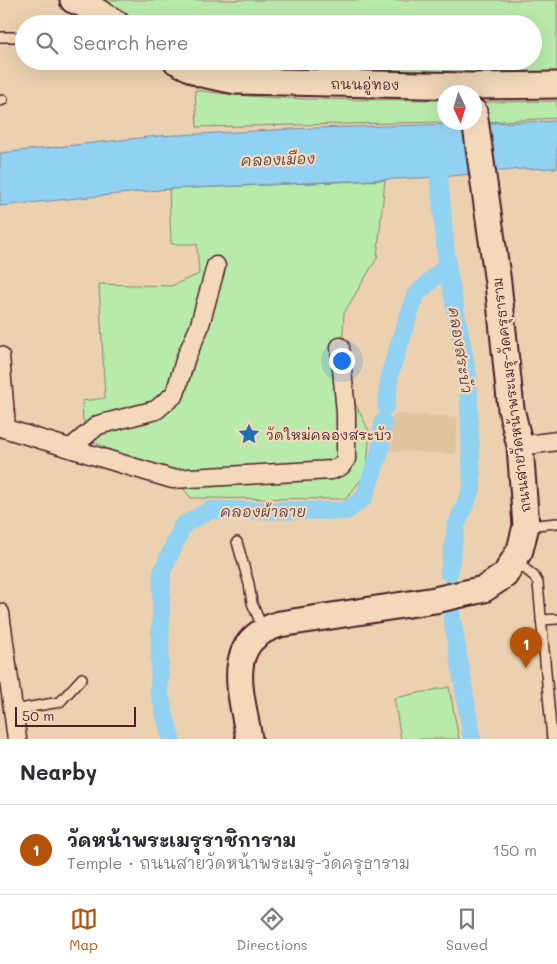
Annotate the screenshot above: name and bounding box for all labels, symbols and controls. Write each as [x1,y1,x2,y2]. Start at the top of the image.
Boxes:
search box [15,15,542,70]
icon: search [33,29,61,57]
text: Search here [73,30,189,55]
street label: ถนนอู่ทอง [330,74,400,95]
north arrow [437,85,482,130]
water label: คลองเมือง [241,148,316,170]
street label: ถนนสายวัดหน้าพระเมรุ-วัดครุธาราม [487,276,537,514]
water label: คลองสระบัว [444,305,478,395]
your location [329,348,355,374]
place icon: วัดใหม่คลองสระบัว [236,421,262,447]
place label: วัดใหม่คลองสระบัว [266,425,392,444]
water label: คลองผ้าลาย [220,501,306,521]
pin: 1 [510,627,542,668]
scale bar [15,704,136,727]
text: 50 m [22,706,54,725]
text: Nearby [20,758,97,785]
text: วัดหน้าพระเมรุราชิการาม [67,827,296,852]
text: 1 [32,839,40,860]
text: 150 m [493,839,537,860]
text: Temple · ถนนสายวัดหน้าพระเมรุ-วัดครุธาราม [67,852,410,873]
tab: Map [69,905,98,954]
tab: Directions [236,905,308,954]
tab: Saved [446,905,488,954]

